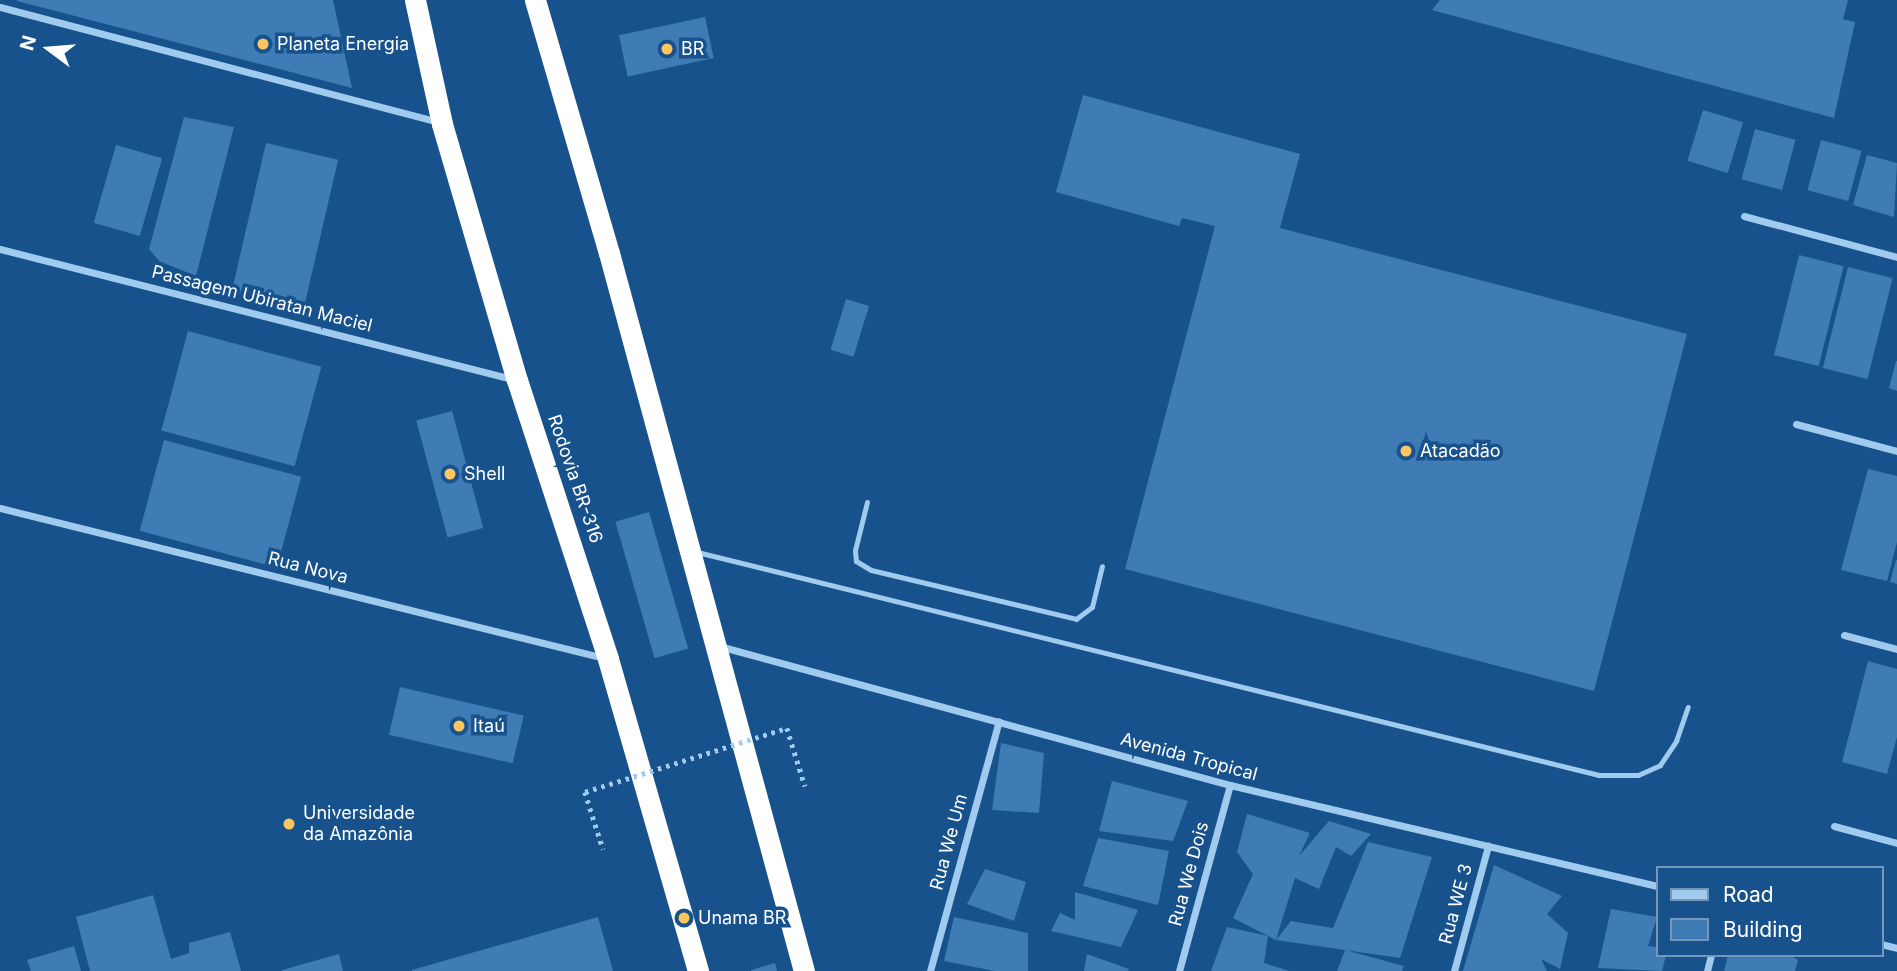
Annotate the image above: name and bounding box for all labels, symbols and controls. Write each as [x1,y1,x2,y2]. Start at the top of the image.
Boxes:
north arrow [14,14,84,84]
text: N [15,33,41,53]
place label: Planeta Energia [277,33,409,55]
marker: Planeta Energia [255,36,271,52]
place label: BR [681,38,704,60]
marker: BR [659,41,675,57]
street label: Passagem Ubiratan Maciel [150,261,374,337]
street label: Rodovia BR-316 [543,412,607,546]
place label: Atacadão [1420,440,1501,462]
marker: Atacadão [1398,443,1414,459]
place label: Shell [464,463,505,485]
marker: Shell [442,466,458,482]
street label: Rua Nova [266,548,350,588]
place label: Itaú [473,715,505,737]
marker: Itaú [451,718,467,734]
street label: Avenida Tropical [1118,728,1260,786]
street label: Rua We Um [926,791,972,893]
place label: Universidade da Amazônia [303,803,415,846]
marker: Universidade da Amazônia [281,816,297,832]
street label: Rua We Dois [1165,819,1213,929]
street label: Rua WE 3 [1435,862,1477,946]
legend [1656,866,1883,957]
text: Road [1723,882,1774,907]
place label: Unama BR [698,907,786,929]
marker: Unama BR [676,910,692,926]
text: Building [1723,917,1803,942]

